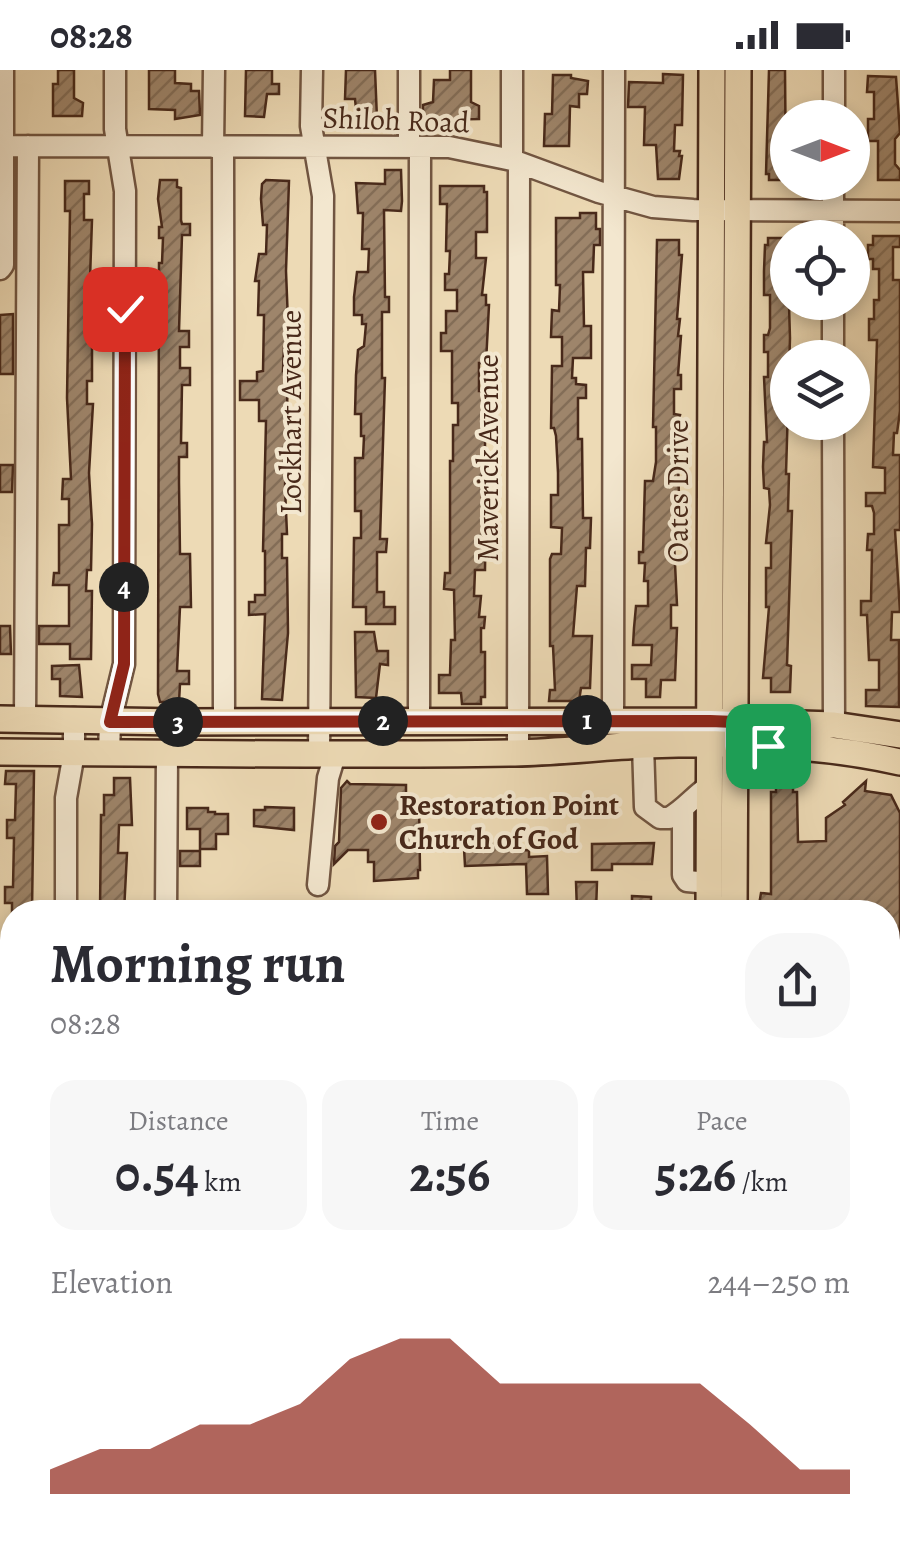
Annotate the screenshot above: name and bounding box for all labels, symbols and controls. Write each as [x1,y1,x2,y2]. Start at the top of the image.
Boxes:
text: 08:28 [50,9,133,61]
street label: Shiloh Road [322,97,471,143]
north arrow [770,100,870,200]
map controls [770,100,870,440]
button: locate [770,220,870,320]
pin [83,267,168,352]
icon: check [98,282,153,337]
street label: Lockhart Avenue [271,310,311,514]
button: layers [770,340,870,440]
street label: Maverick Avenue [468,354,508,562]
street label: Oates Drive [658,419,698,563]
pin: 4 [99,562,149,612]
text: 4 [117,568,131,606]
pin: 1 [562,695,612,745]
pin: 2 [358,696,408,746]
pin: 3 [153,697,203,747]
text: 1 [582,701,592,739]
text: 2 [376,702,390,740]
text: 3 [172,703,184,741]
pin [726,704,811,789]
icon: arrive [741,719,796,774]
place label: Restoration Point Church of God [399,785,619,859]
marker: Restoration Point Church of God [368,811,390,833]
text: Morning run [50,926,345,1001]
button: share [745,933,850,1038]
text: 08:28 [50,1001,121,1045]
text: Distance [128,1102,229,1140]
text: Time [421,1102,479,1140]
text: Pace [696,1102,748,1140]
text: 0.54 [115,1140,199,1208]
text: 2:56 [410,1140,490,1208]
text: 5:26 [655,1140,736,1208]
text: km [199,1163,242,1201]
text: /km [736,1163,788,1201]
text: Elevation [50,1260,173,1304]
text: 244–250 m [707,1260,850,1304]

